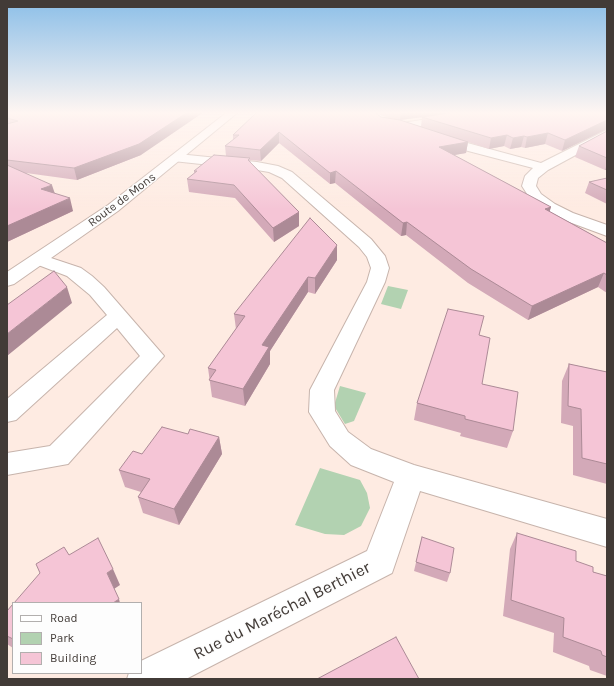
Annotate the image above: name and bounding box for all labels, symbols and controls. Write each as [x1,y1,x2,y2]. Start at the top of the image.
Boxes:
street label: Route de Mons [85,170,159,230]
street label: Rue du Maréchal Berthier [190,557,374,665]
legend [12,602,142,674]
text: Road [50,611,78,625]
text: Park [50,631,74,645]
text: Building [50,651,96,665]

